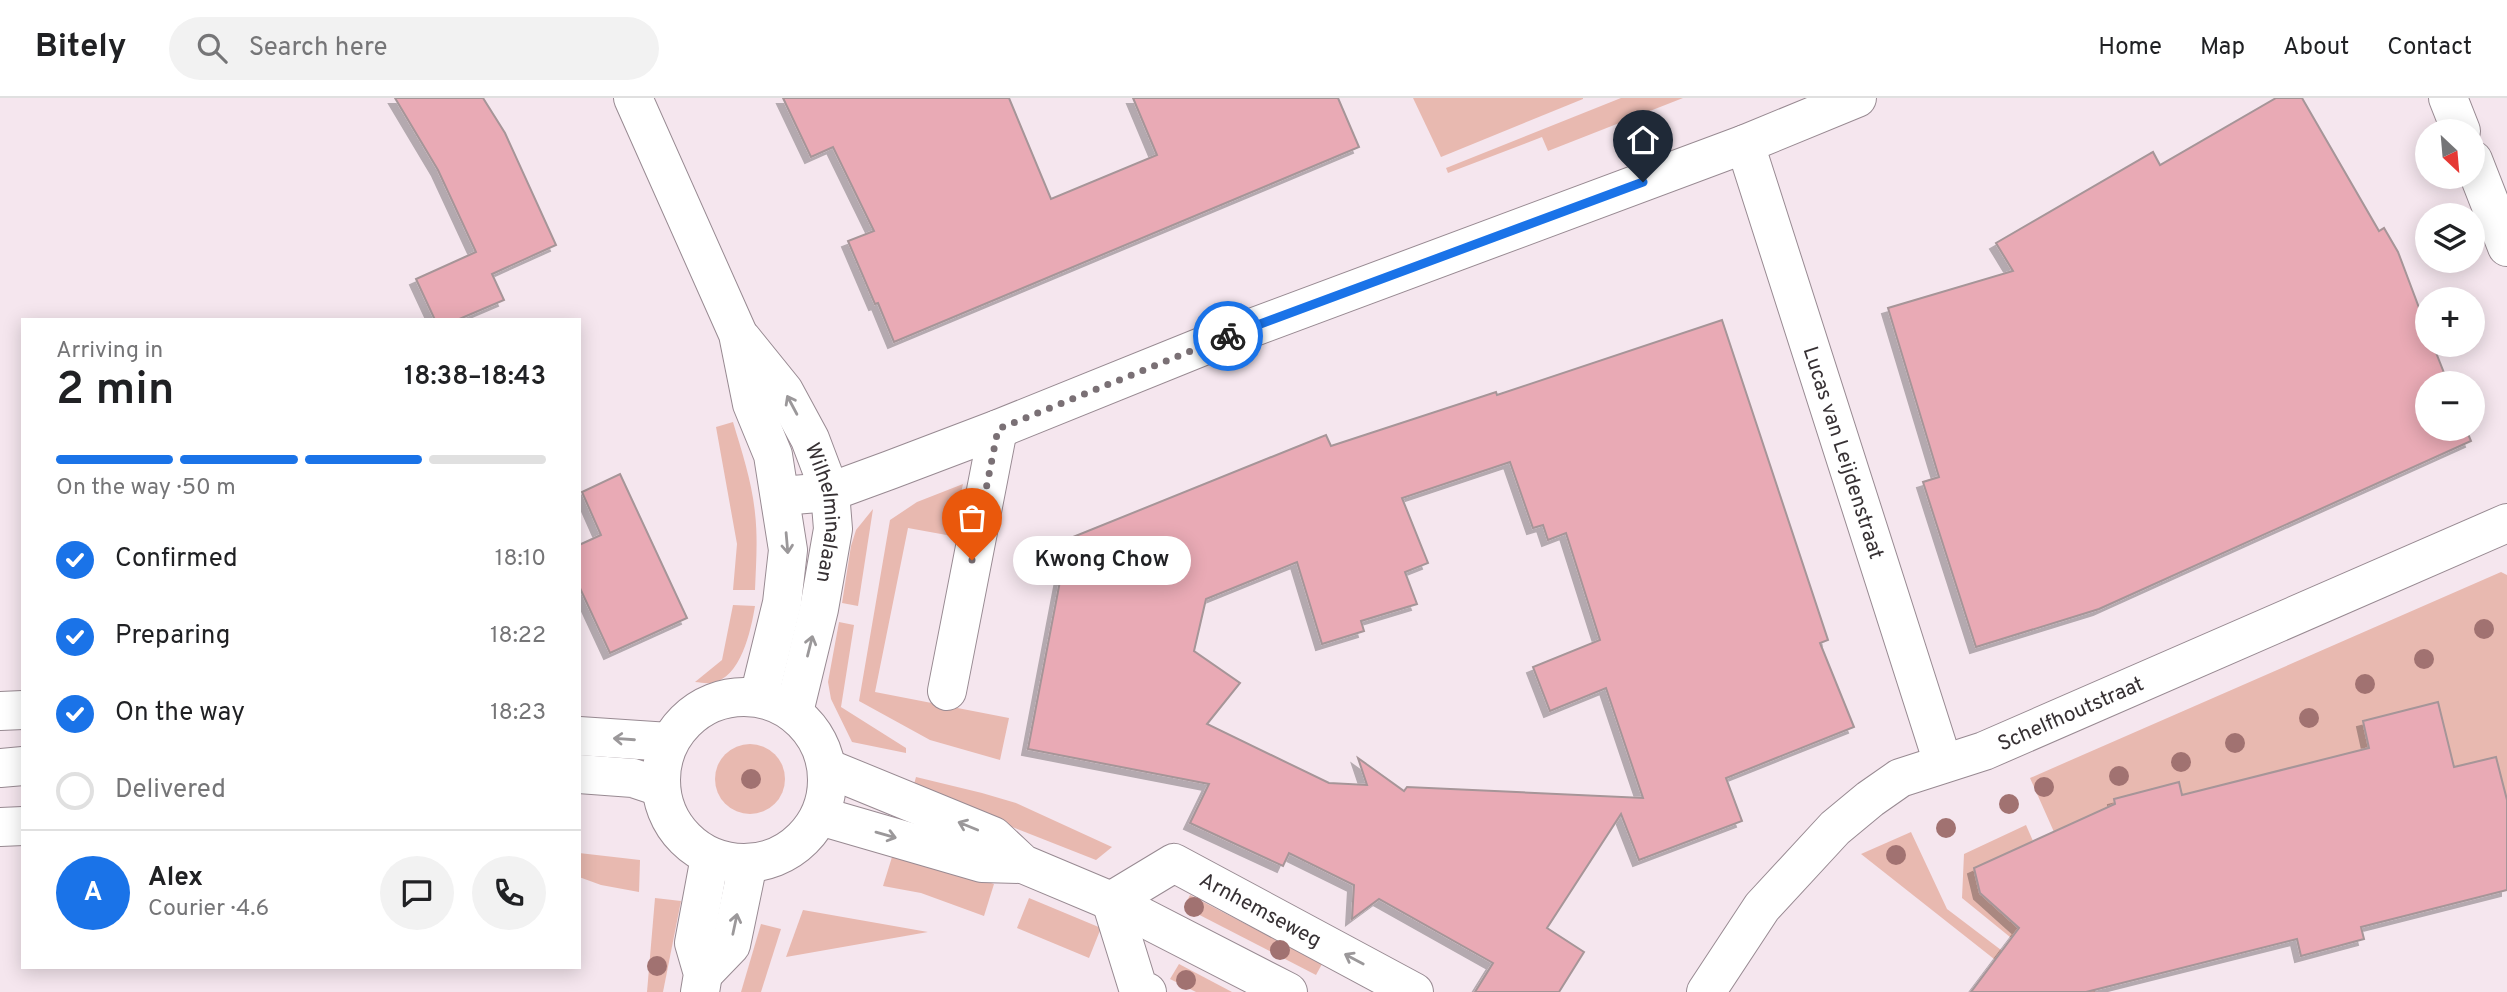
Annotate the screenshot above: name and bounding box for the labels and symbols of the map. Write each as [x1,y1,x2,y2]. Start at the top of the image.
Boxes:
pin [1613,110,1673,182]
north arrow [2415,119,2485,189]
courier [1193,301,1263,371]
street label: Lucas van Leijdenstraat [1796,343,1889,563]
one-way arrow [784,395,798,416]
street label: Wilhelminalaan [798,439,845,585]
pin [942,488,1002,560]
one-way arrow [781,531,794,554]
callout: Kwong Chow [1014,536,1192,584]
one-way arrow [804,635,817,658]
street label: Schelfhoutstraat [1994,671,2148,758]
one-way arrow [613,732,636,745]
one-way arrow [957,818,979,831]
one-way arrow [875,829,897,842]
street label: Arnhemseweg [1194,867,1326,955]
one-way arrow [729,913,743,936]
one-way arrow [1345,952,1365,966]

